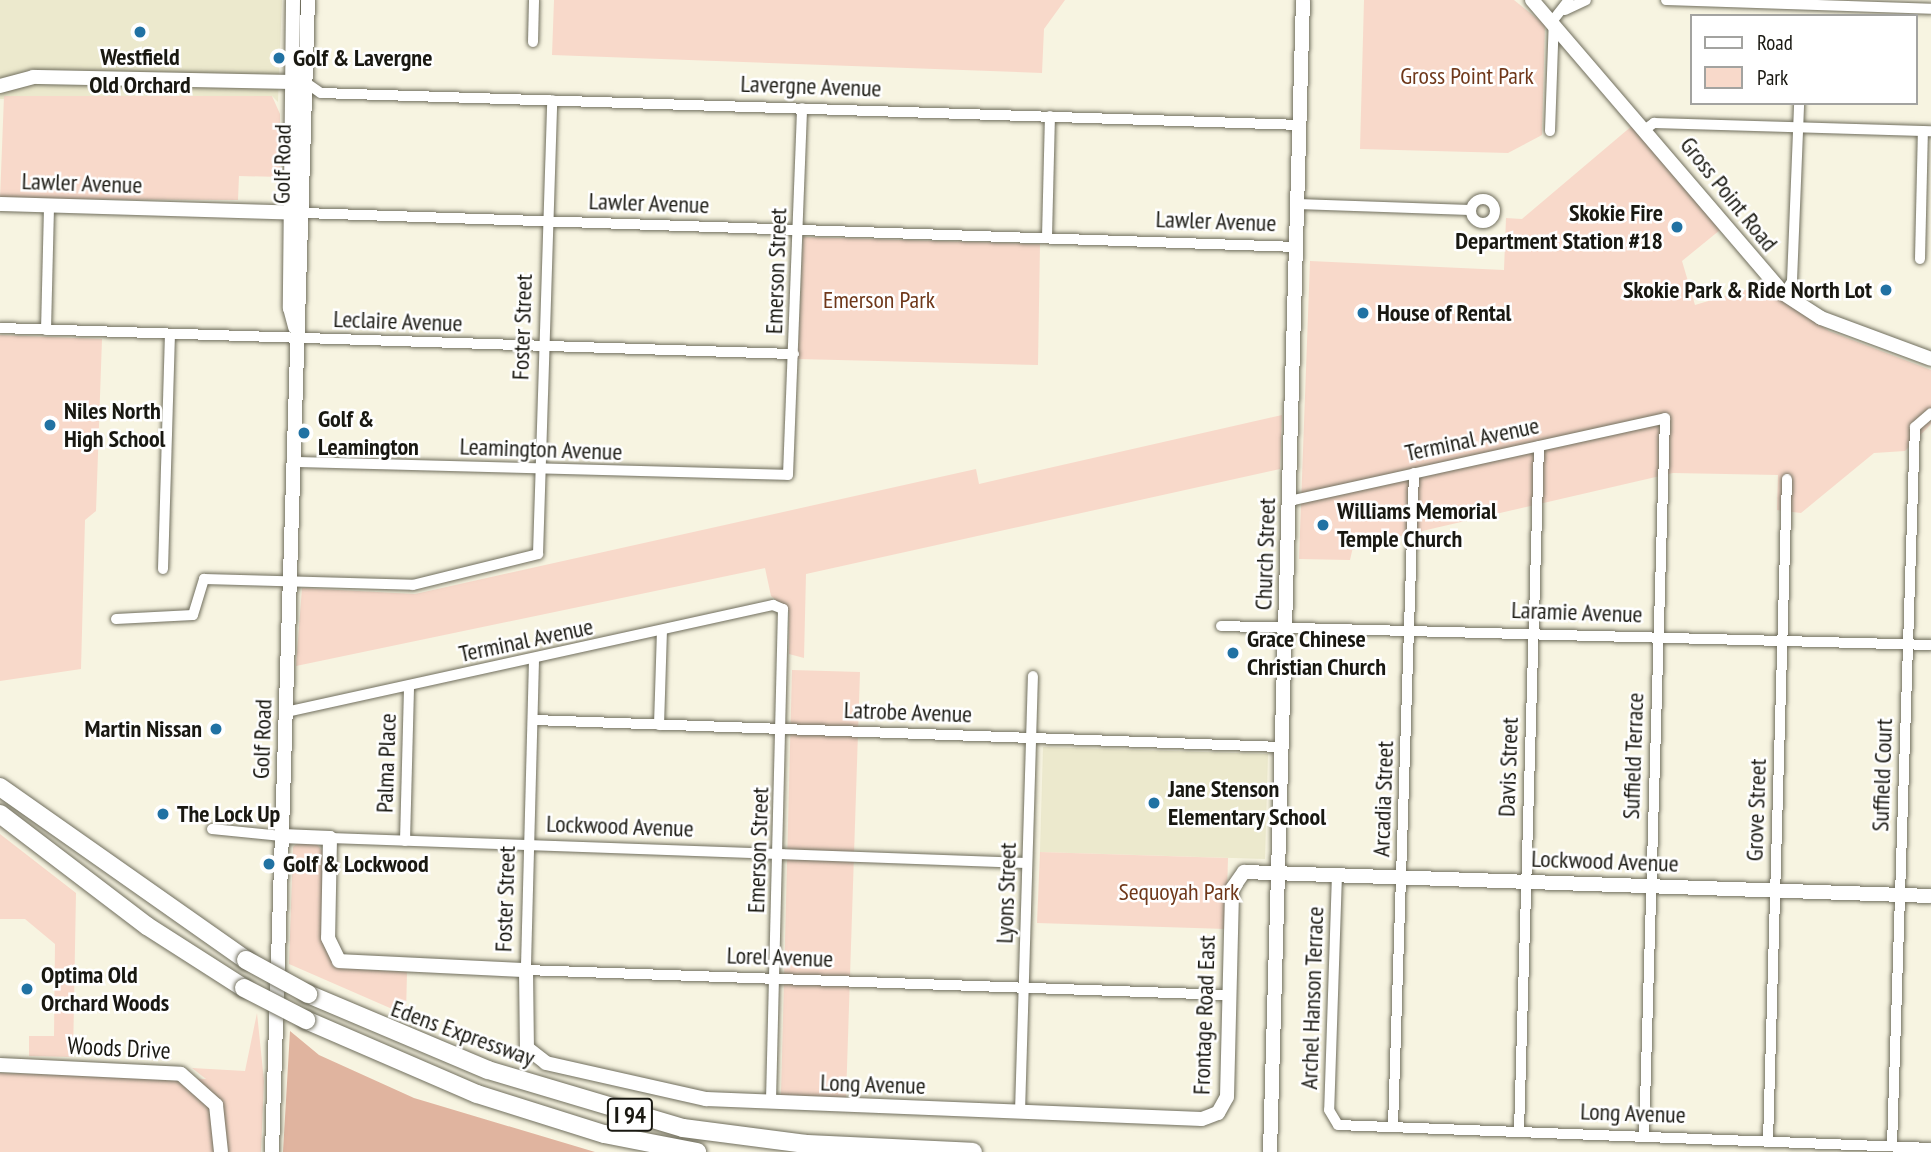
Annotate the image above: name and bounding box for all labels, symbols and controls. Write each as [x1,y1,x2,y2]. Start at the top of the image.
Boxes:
legend [1689,14,1917,105]
marker: Westfield Old Orchard [132,24,148,40]
text: Road [1757,29,1793,56]
place label: Westfield Old Orchard [89,43,191,99]
place label: Golf & Lavergne [293,44,432,72]
marker: Golf & Lavergne [271,50,287,66]
park label: Gross Point Park [1400,62,1534,90]
text: Park [1757,64,1788,91]
street label: Lavergne Avenue [740,69,882,103]
street label: Golf Road [267,124,297,204]
street label: Gross Point Road [1674,131,1784,257]
street label: Lawler Avenue [21,166,143,200]
street label: Lawler Avenue [588,186,710,220]
place label: Skokie Fire Department Station #18 [1455,199,1663,255]
street label: Lawler Avenue [1155,204,1277,238]
street label: Emerson Street [759,207,793,335]
marker: Skokie Fire Department Station #18 [1669,219,1685,235]
street label: Foster Street [506,274,538,380]
place label: Skokie Park & Ride North Lot [1622,276,1872,304]
marker: Skokie Park & Ride North Lot [1878,282,1894,298]
park label: Emerson Park [823,286,935,314]
place label: House of Rental [1377,299,1511,327]
street label: Leclaire Avenue [333,304,463,338]
marker: House of Rental [1355,305,1371,321]
place label: Niles North High School [64,397,165,453]
place label: Golf & Leamington [318,405,419,461]
street label: Terminal Avenue [1402,411,1542,467]
marker: Niles North High School [42,417,58,433]
marker: Golf & Leamington [296,425,312,441]
street label: Leamington Avenue [459,432,623,466]
street label: Church Street [1249,497,1281,611]
place label: Williams Memorial Temple Church [1337,497,1497,553]
marker: Williams Memorial Temple Church [1315,517,1331,533]
street label: Laramie Avenue [1511,595,1643,629]
street label: Terminal Avenue [456,612,596,668]
place label: Grace Chinese Christian Church [1247,625,1386,681]
marker: Grace Chinese Christian Church [1225,645,1241,661]
street label: Suffield Terrace [1616,692,1650,820]
street label: Latrobe Avenue [843,695,973,729]
street label: Golf Road [246,699,278,779]
street label: Palma Place [370,713,402,813]
place label: Martin Nissan [85,715,202,743]
street label: Davis Street [1492,717,1524,817]
street label: Suffield Court [1866,718,1898,832]
marker: Martin Nissan [208,721,224,737]
street label: Arcadia Street [1367,741,1399,857]
street label: Grove Street [1740,758,1772,862]
place label: Jane Stenson Elementary School [1168,775,1327,831]
street label: Emerson Street [741,786,775,914]
marker: Jane Stenson Elementary School [1146,795,1162,811]
place label: The Lock Up [177,800,281,828]
marker: The Lock Up [155,806,171,822]
street label: Lockwood Avenue [546,809,694,843]
street label: Lyons Street [990,842,1022,944]
street label: Lockwood Avenue [1531,844,1679,878]
street label: Foster Street [489,846,521,952]
place label: Golf & Lockwood [283,850,429,878]
marker: Golf & Lockwood [261,856,277,872]
park label: Sequoyah Park [1119,878,1239,906]
street label: Archel Hanson Terrace [1294,906,1330,1090]
street label: Frontage Road East [1187,935,1221,1095]
street label: Lorel Avenue [726,941,834,973]
place label: Optima Old Orchard Woods [41,961,170,1017]
marker: Optima Old Orchard Woods [19,981,35,997]
street label: Edens Expressway [387,994,539,1072]
street label: Woods Drive [67,1031,171,1065]
street label: Long Avenue [820,1068,926,1100]
road number: I 94 [606,1096,654,1134]
street label: Long Avenue [1580,1097,1686,1129]

